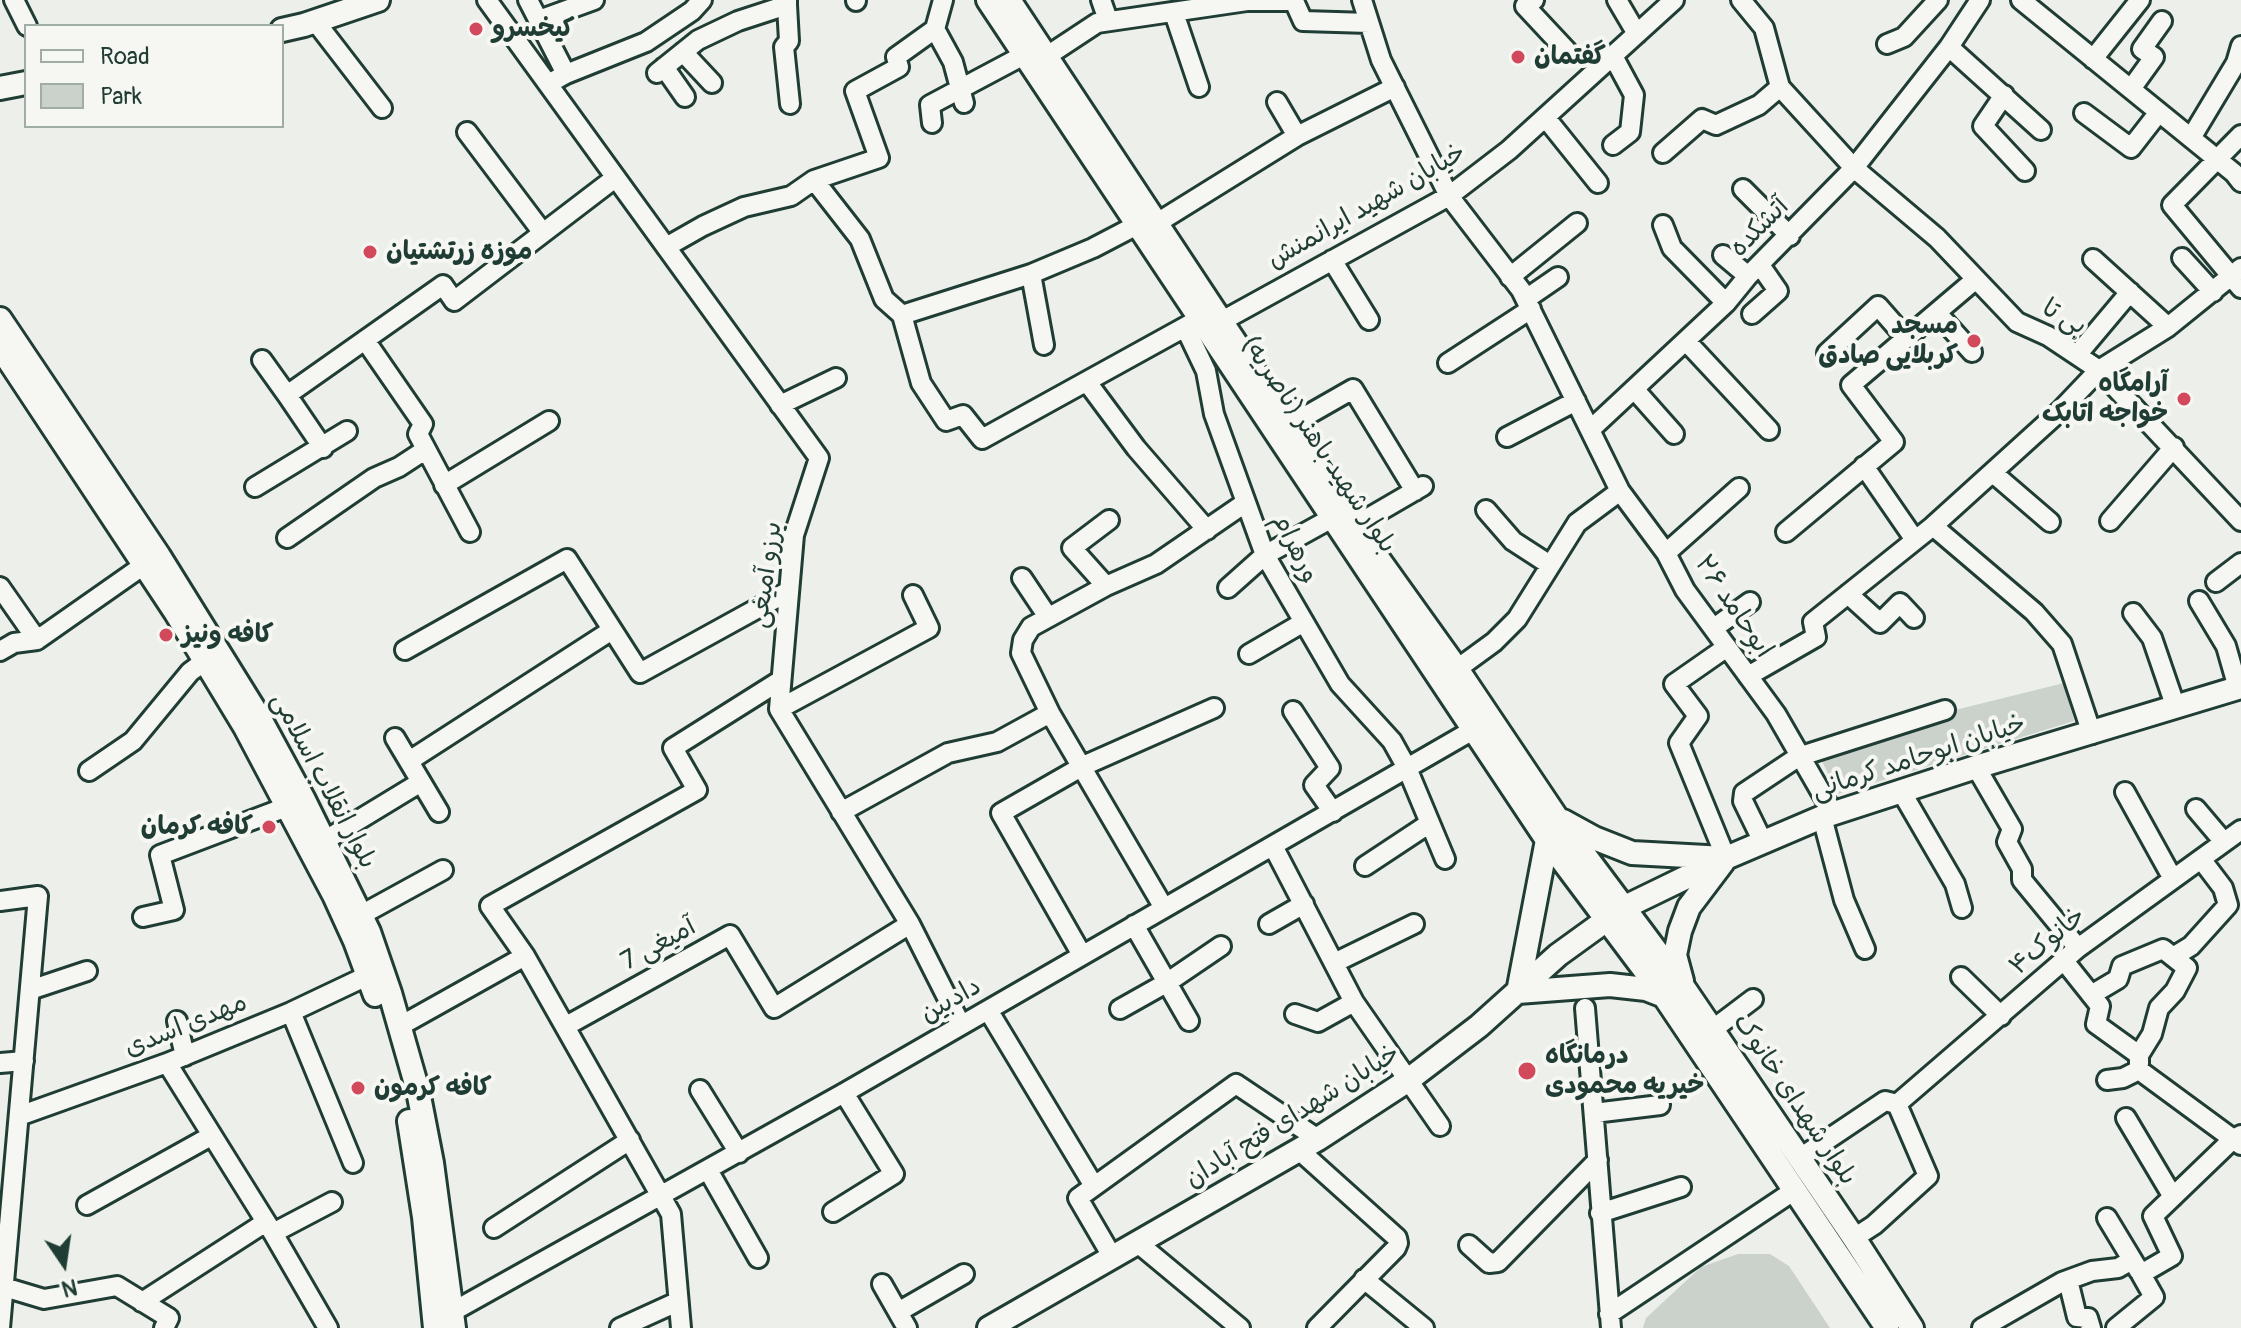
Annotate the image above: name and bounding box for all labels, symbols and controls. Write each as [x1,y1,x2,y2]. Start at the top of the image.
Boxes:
place label: کیخسرو [492,13,575,45]
marker: کیخسرو [467,20,485,38]
legend [24,24,284,128]
place label: گفتمان [1534,41,1606,73]
text: Road [100,42,150,71]
marker: گفتمان [1509,48,1527,66]
text: Park [100,82,142,111]
street label: خیابان شهید ایرانمنش [1262,138,1472,276]
street label: آتشکده [1724,192,1796,264]
place label: موزه زرتشتیان [386,236,532,268]
marker: موزه زرتشتیان [361,243,379,261]
street label: بی تا [2036,293,2092,343]
place label: مسجد کربلایی صادق [1818,310,1958,372]
street label: بلوار شهید باهنر (ناصریه) [1234,330,1402,560]
marker: مسجد کربلایی صادق [1965,332,1983,350]
place label: آرامگاه خواجه اتابک [2042,368,2168,430]
marker: آرامگاه خواجه اتابک [2175,390,2193,408]
street label: ورهرام [1265,509,1325,589]
street label: برزو آمیغی [744,520,790,630]
street label: ابوحامد ۲۶ [1687,550,1779,664]
place label: کافه ونیز [182,619,273,651]
marker: کافه ونیز [157,626,175,644]
street label: بلوار انقلاب اسلامی [263,688,383,874]
street label: خیابان ابوحامد کرمانی [1808,709,2030,807]
place label: کافه کرمان [141,811,253,843]
marker: کافه کرمان [260,818,278,836]
street label: خانوک۴ [2004,901,2092,983]
street label: آمیغی 7 [616,912,702,978]
street label: دادبین [915,971,987,1031]
street label: مهدی اسدی [120,987,252,1065]
street label: بلوار شهدای خانوک [1725,1008,1863,1192]
street label: خیابان شهدای فتح آبادان [1180,1038,1406,1196]
place label: درمانگاه خیریه محمودی [1545,1040,1704,1102]
marker: درمانگاه خیریه محمودی [1516,1060,1538,1082]
place label: کافه کرمون [374,1072,492,1104]
marker: کافه کرمون [349,1079,367,1097]
north arrow [24,1224,104,1304]
text: N [59,1272,80,1303]

